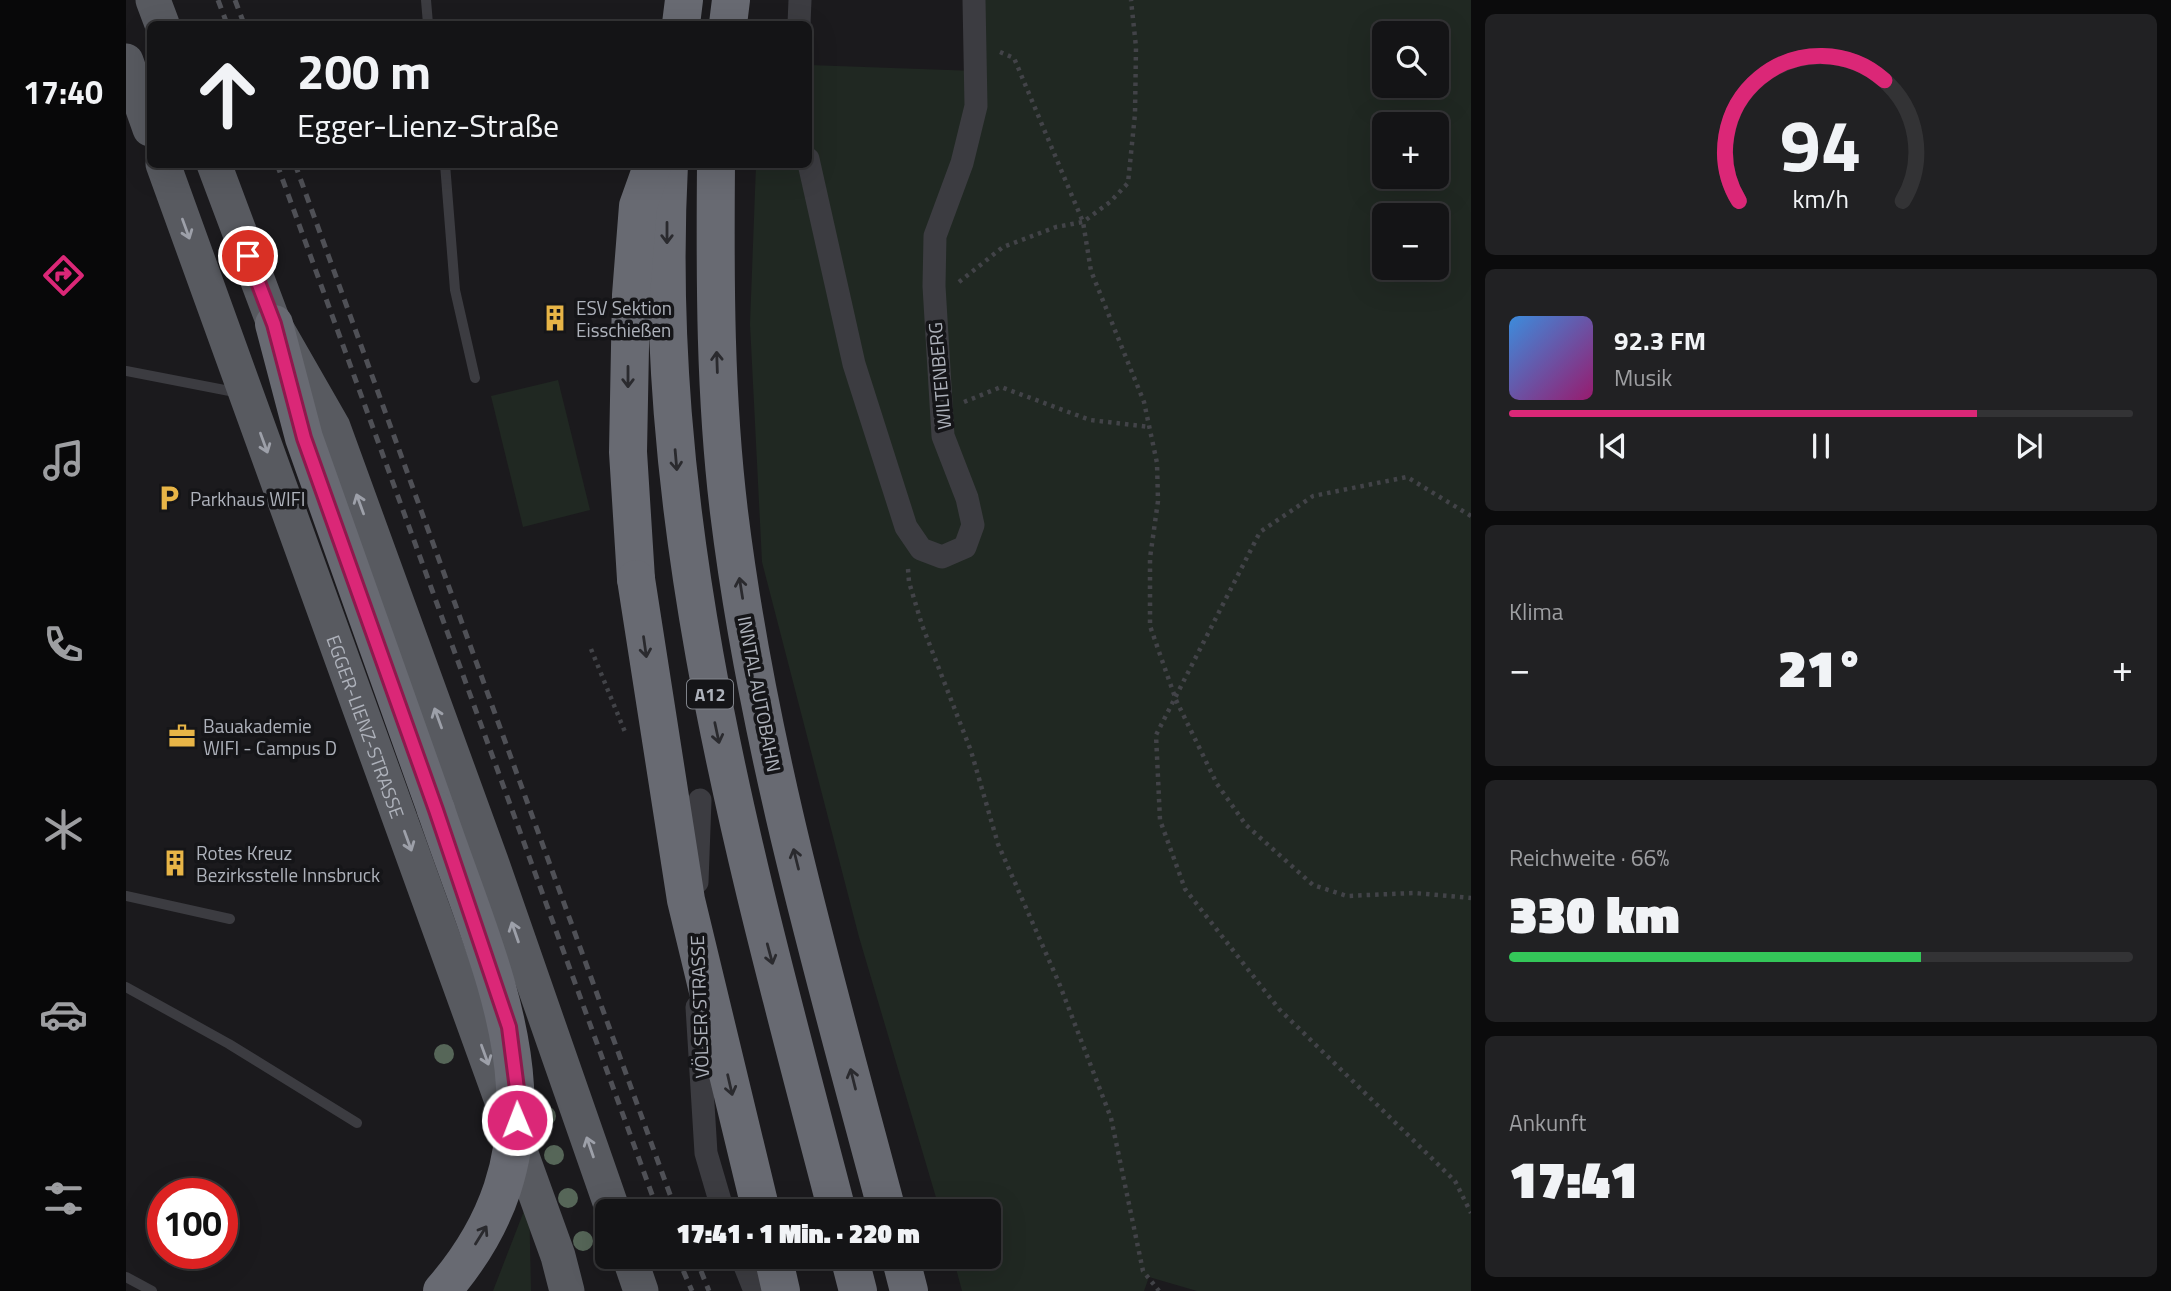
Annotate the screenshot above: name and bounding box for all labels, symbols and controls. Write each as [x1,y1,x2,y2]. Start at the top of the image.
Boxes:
map controls [1372,21,1449,280]
button: search [1372,21,1449,98]
text: 200 m [297,33,431,108]
icon: ahead [182,49,273,140]
text: 17:40 [23,68,103,116]
text: 94 [1780,89,1862,199]
text: Egger-Lienz-Straße [297,101,559,149]
button: + [1372,112,1449,189]
text: km/h [1793,180,1849,218]
button: − [1372,203,1449,280]
one-way arrow [181,217,194,239]
one-way arrow [660,221,674,244]
pin [218,226,278,286]
icon: arrive [229,237,267,275]
icon: directions [39,251,88,300]
place label: ESV Sektion Eisschießen [576,293,672,344]
building icon: ESV Sektion Eisschießen [540,303,570,333]
street label: WILTENBERG [920,321,958,431]
text: 92.3 FM [1614,321,1706,360]
one-way arrow [710,351,723,374]
text: Musik [1614,360,1672,395]
one-way arrow [621,365,635,388]
icon: previous [1594,427,1632,465]
icon: pause [1802,427,1840,465]
icon: next [2010,427,2048,465]
one-way arrow [259,431,271,453]
icon: music [39,436,88,485]
one-way arrow [670,448,683,471]
parking icon: Parkhaus WIFI [154,483,184,513]
place label: Parkhaus WIFI [190,484,305,513]
one-way arrow [353,493,366,515]
one-way arrow [734,577,747,600]
text: Klima [1509,594,1563,629]
street label: INNTAL AUTOBAHN [731,614,789,774]
icon: phone [39,620,88,669]
text: 21° [1778,628,1864,707]
street label: EGGER-LIENZ-STRASSE [320,631,413,822]
one-way arrow [639,635,652,658]
text: − [1509,639,1530,697]
text: + [2112,639,2133,697]
road number: A12 [687,680,733,708]
one-way arrow [431,707,444,729]
place label: Bauakademie WIFI - Campus D [203,711,337,762]
office icon: Bauakademie WIFI - Campus D [167,721,197,751]
one-way arrow [711,721,725,744]
icon: climate [39,805,88,854]
one-way arrow [403,829,415,851]
place label: Rotes Kreuz Bezirksstelle Innsbruck [196,838,380,889]
text: Reichweite · 66% [1509,840,1669,875]
building icon: Rotes Kreuz Bezirksstelle Innsbruck [160,848,190,878]
one-way arrow [789,848,802,871]
text: 330 km [1509,874,1680,953]
one-way arrow [508,921,520,943]
street label: VÖLSER STRASSE [682,935,716,1079]
one-way arrow [764,943,777,965]
icon: car [39,990,88,1039]
one-way arrow [480,1043,492,1065]
one-way arrow [846,1068,859,1091]
one-way arrow [724,1074,737,1096]
position arrow [480,1083,554,1157]
text: Ankunft [1509,1105,1586,1140]
one-way arrow [583,1136,595,1158]
text: 17:41 [1509,1139,1638,1218]
icon: filters [39,1174,88,1223]
speed limit sign: 100 [147,1178,238,1269]
text: 17:41 · 1 Min. · 220 m [676,1214,920,1253]
one-way arrow [474,1226,488,1246]

